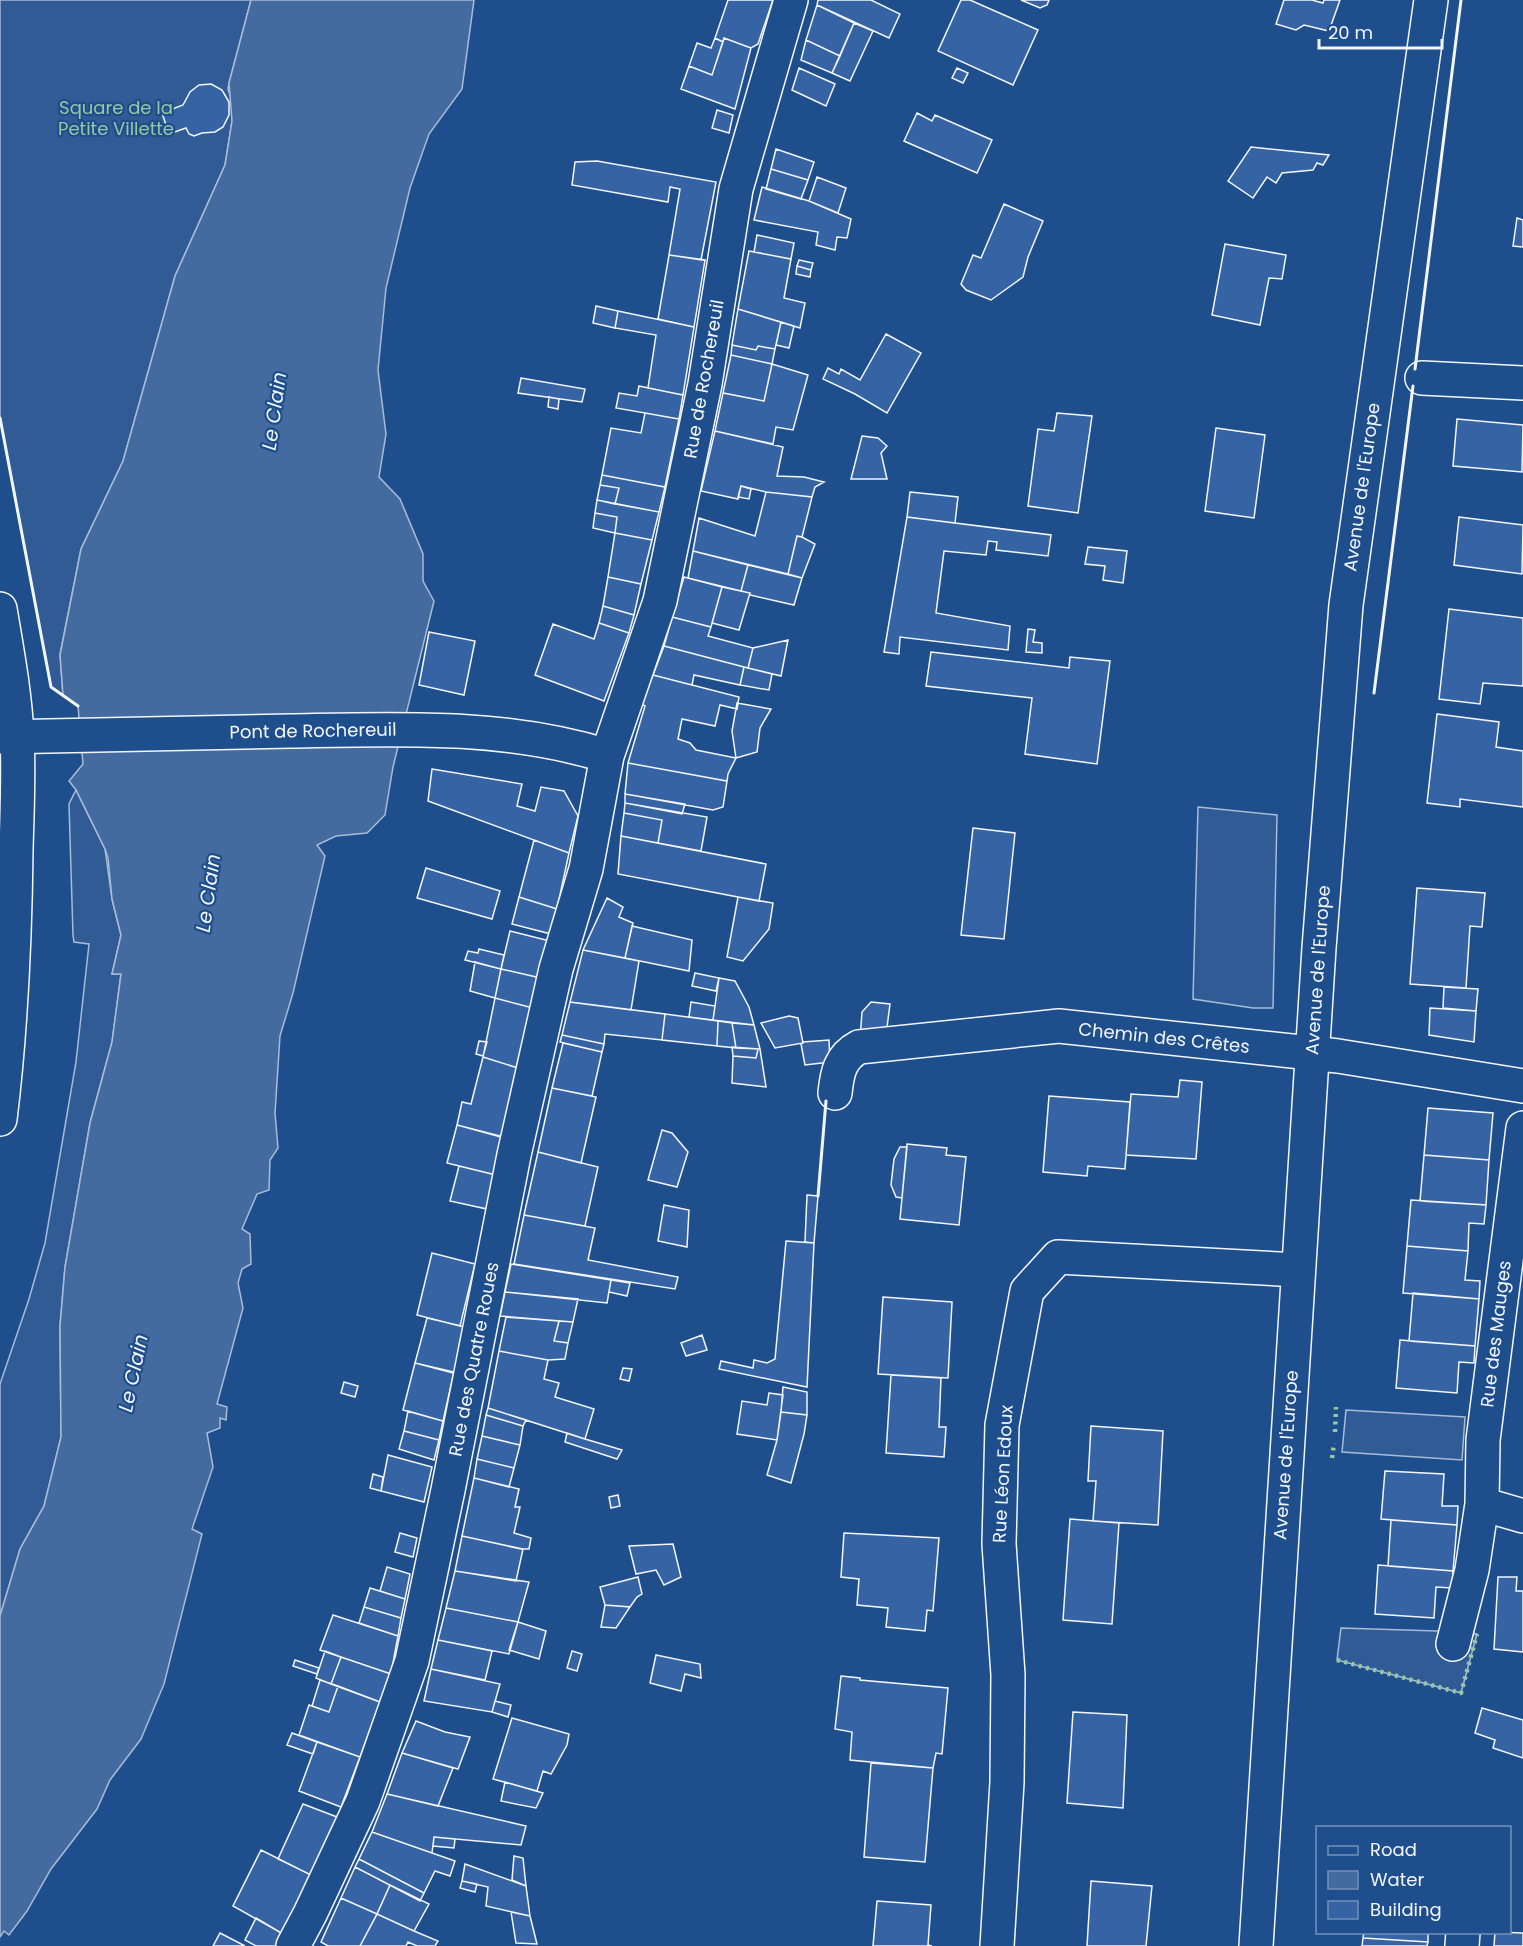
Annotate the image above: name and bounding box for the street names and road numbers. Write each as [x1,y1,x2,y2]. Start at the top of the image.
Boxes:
street label: Rue de Rochereuil [677,298,730,460]
street label: Avenue de l'Europe [1337,401,1386,573]
street label: Pont de Rochereuil [229,717,397,744]
street label: Avenue de l'Europe [1299,884,1336,1056]
street label: Chemin des Crêtes [1077,1016,1251,1059]
street label: Rue des Mauges [1474,1259,1517,1409]
street label: Rue des Quatre Roues [442,1260,505,1458]
street label: Avenue de l'Europe [1267,1369,1304,1541]
street label: Rue Léon Edoux [986,1404,1019,1544]

